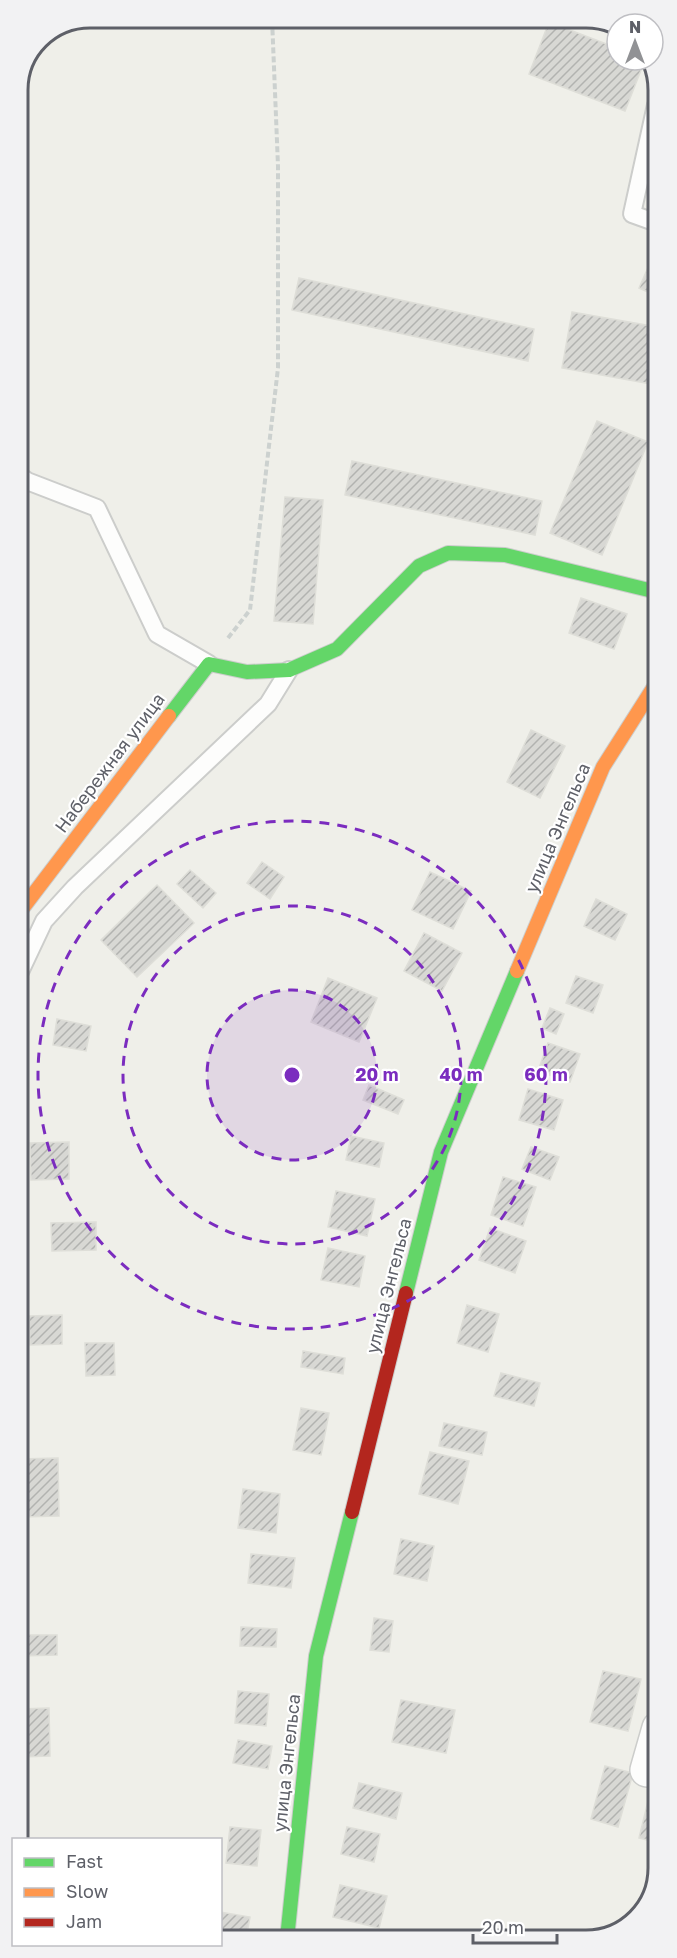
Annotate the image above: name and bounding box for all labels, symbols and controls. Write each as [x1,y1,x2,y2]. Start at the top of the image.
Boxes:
north arrow [605,12,665,72]
text: N [629,17,641,37]
street label: Набережная улица [50,688,169,837]
street label: улица Энгельса [520,759,594,896]
text: 20 m [356,1063,398,1085]
text: 40 m [439,1063,483,1085]
text: 60 m [524,1063,568,1085]
centre of rings [282,1065,302,1085]
street label: улица Энгельса [361,1216,416,1356]
street label: улица Энгельса [268,1693,304,1833]
legend [12,1838,222,1946]
text: Fast [66,1850,103,1872]
text: Slow [66,1880,109,1902]
scale bar [473,1907,557,1945]
text: Jam [66,1910,102,1932]
text: 20 m [482,1916,524,1938]

